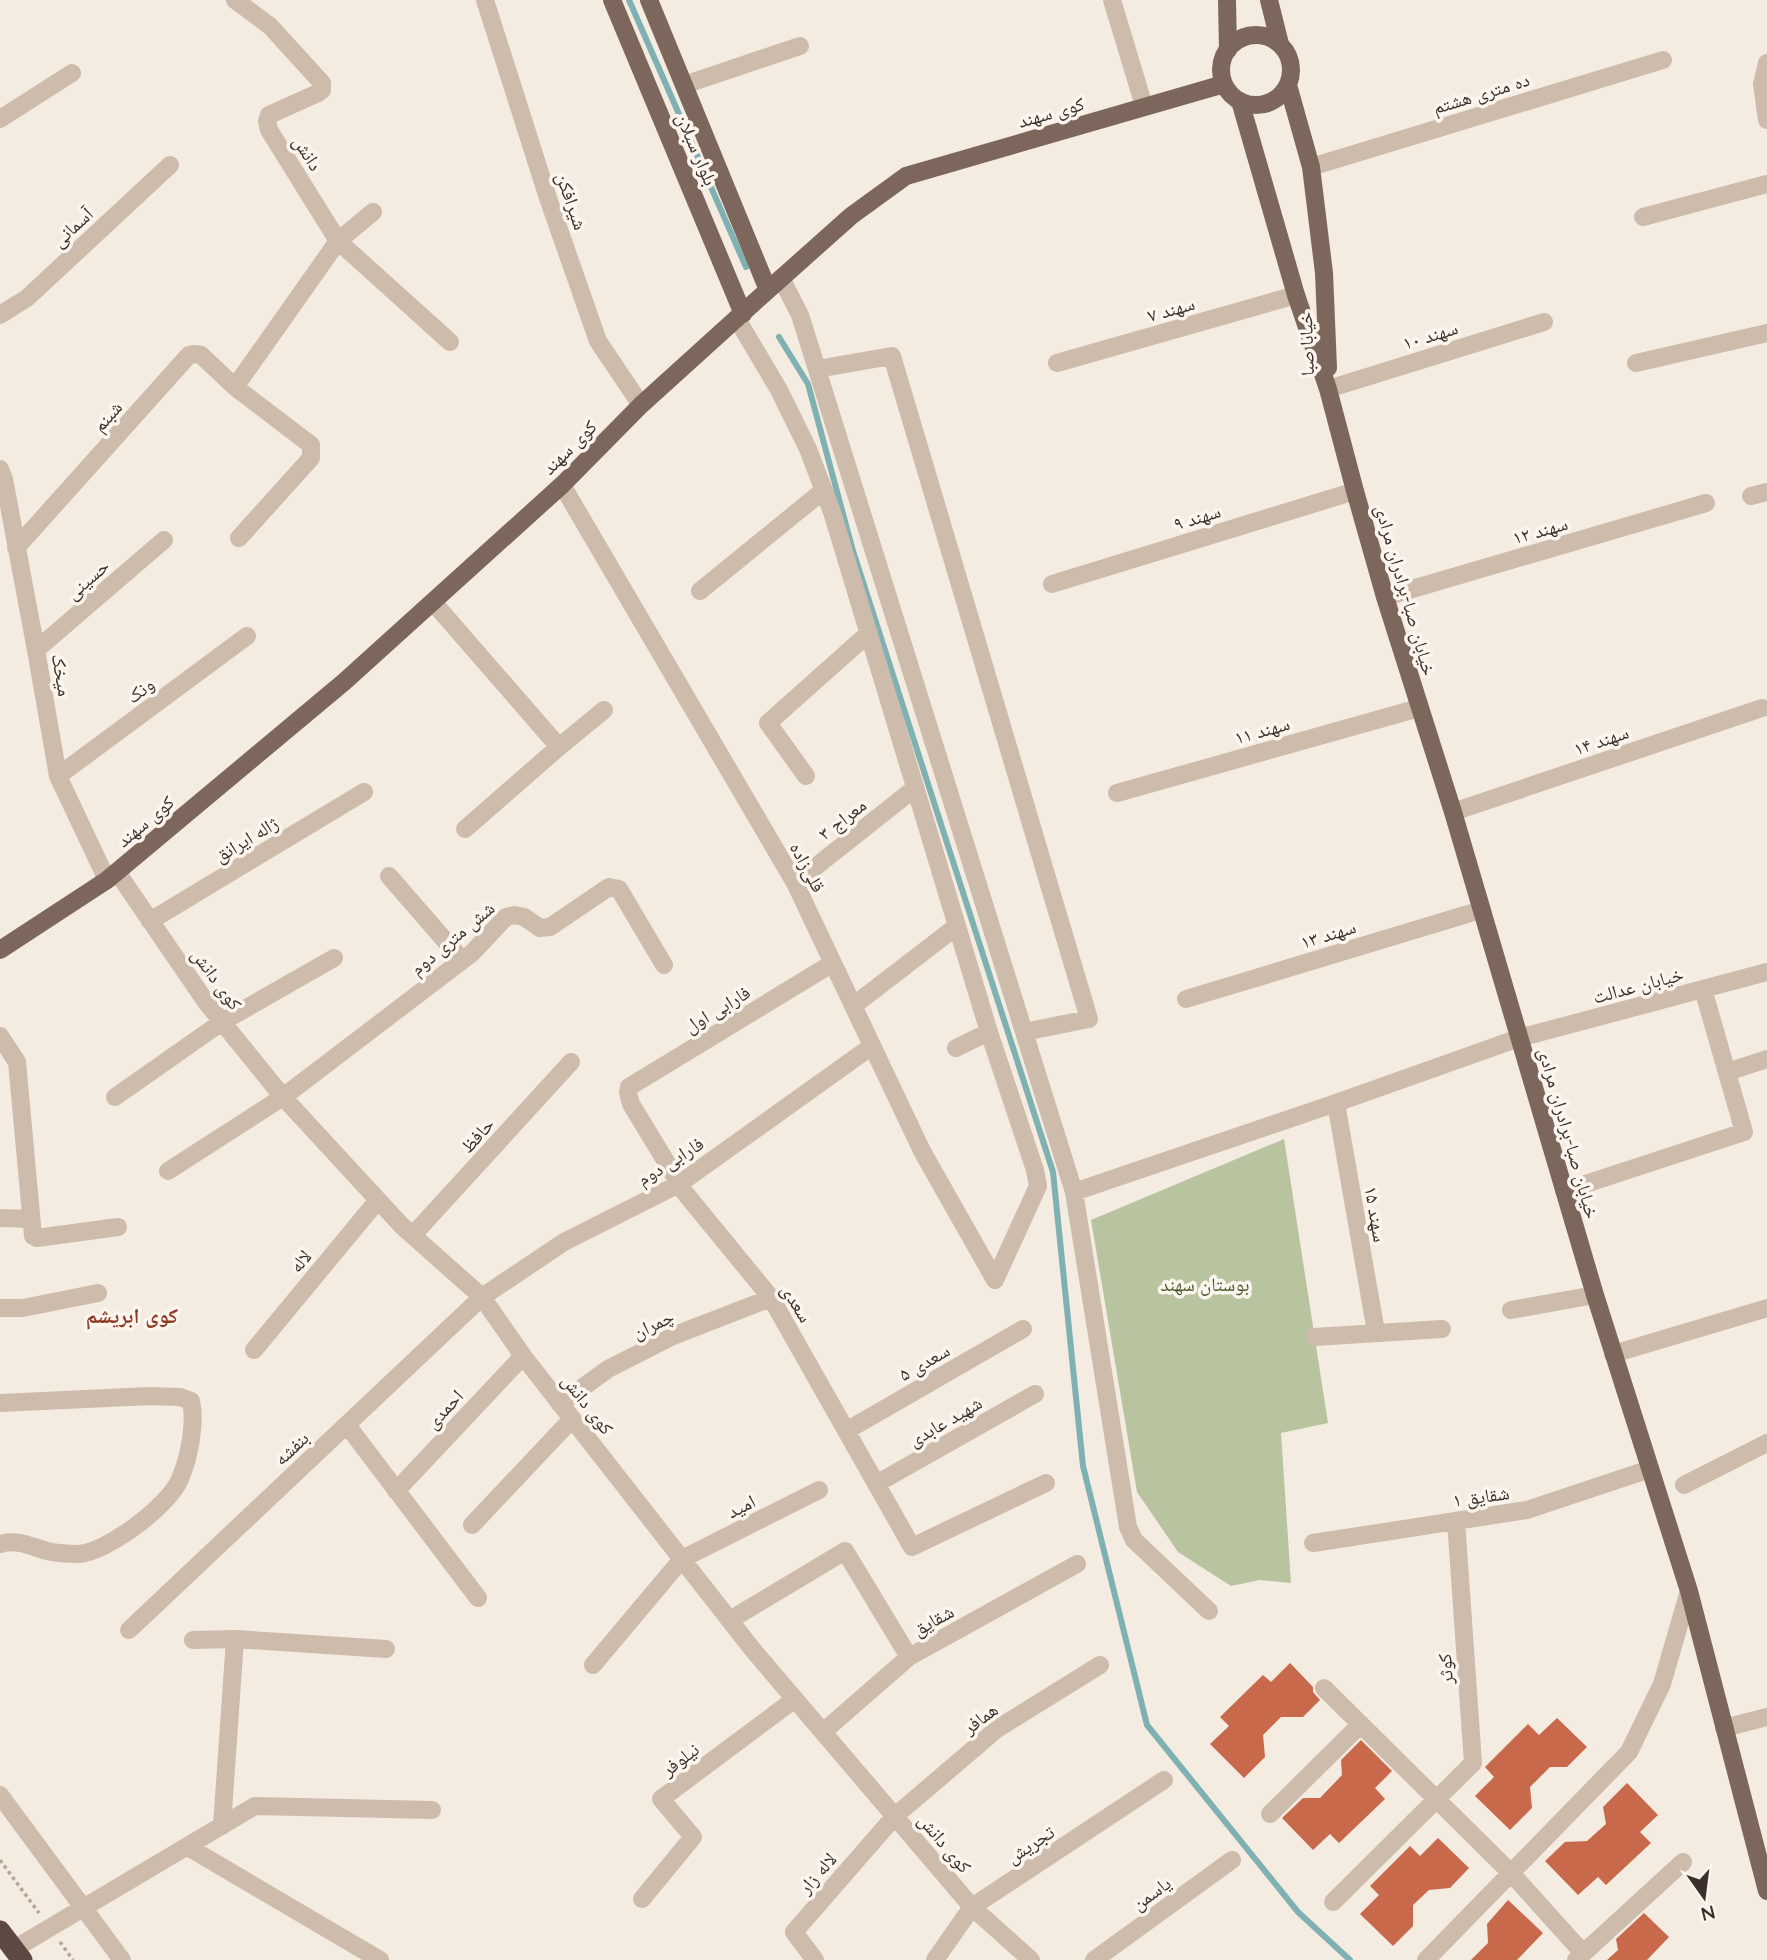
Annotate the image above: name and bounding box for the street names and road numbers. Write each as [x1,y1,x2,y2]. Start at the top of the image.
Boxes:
street label: ده متری هشتم [1430,67,1533,120]
street label: کوی سهند [1015,91,1087,133]
street label: بلوار سبلان [671,109,723,189]
street label: دانش [288,131,328,175]
street label: شیر‌افکن [551,169,593,233]
street label: آسمانی [46,201,99,252]
street label: سهند ۷ [1145,291,1197,327]
street label: خیابا صبا [1293,311,1319,377]
street label: سهند ۱۰ [1399,315,1461,355]
street label: شبنم [87,395,128,437]
street label: کوی سهند [536,414,602,480]
street label: سهند ۹ [1171,499,1223,535]
street label: خیابان صبا-برادران مرادی [1370,502,1442,678]
street label: سهند ۱۲ [1510,511,1570,549]
street label: حسینی [60,554,114,604]
street label: میخک [46,652,78,698]
street label: ونک [121,672,159,708]
street label: سهند ۱۱ [1232,711,1292,749]
street label: سهند ۱۴ [1570,719,1632,761]
street label: کوی سهند [111,790,179,852]
street label: معراج ۳ [813,793,871,845]
street label: ژاله ایرانق [210,811,282,867]
street label: قلی‌زاده [785,838,831,896]
street label: شش متری دوم [405,896,501,982]
street label: سهند ۱۳ [1297,914,1359,954]
street label: کوی دانش [187,943,248,1015]
street label: خیابان عدالت [1590,961,1686,1009]
street label: فارابی اول [680,980,754,1038]
street label: خیابان صبا-برادران مرادی [1533,1045,1605,1221]
street label: حافظ [455,1112,499,1158]
street label: فارابی دوم [632,1131,709,1193]
street label: سهند ۱۵ [1359,1184,1393,1244]
street label: لاله [284,1245,316,1277]
street label: سعدی [776,1279,818,1327]
street label: چمران [628,1304,678,1344]
street label: سعدی ۵ [894,1338,954,1386]
street label: کوی دانش [557,1369,619,1439]
street label: احمدی [420,1384,468,1434]
street label: شهید عابدی [904,1390,986,1452]
street label: بنفشه [268,1426,314,1470]
street label: شقایق ۱ [1451,1480,1511,1512]
street label: امید [723,1489,759,1523]
street label: شقایق [908,1599,958,1641]
street label: کوثر [1432,1653,1458,1686]
street label: همافر [957,1697,1002,1740]
street label: نیلوفر [655,1737,704,1782]
street label: کوی دانش [913,1808,977,1878]
street label: تجریش [1001,1819,1059,1868]
street label: لاله زار [792,1847,841,1899]
street label: یاسمن [1127,1871,1175,1915]

